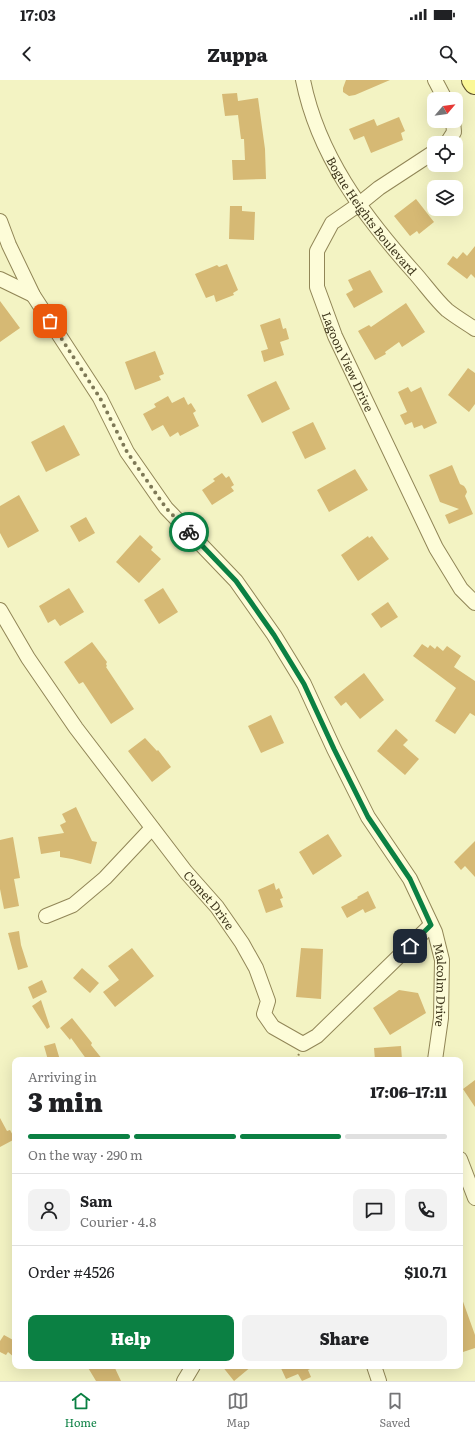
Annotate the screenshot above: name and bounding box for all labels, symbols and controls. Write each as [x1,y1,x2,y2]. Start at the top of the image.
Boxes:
text: 17:03 [20,3,56,26]
text: Zuppa [207,41,268,68]
icon: back [16,43,38,65]
icon: search [437,43,459,65]
north arrow [427,92,463,128]
map controls [427,92,463,216]
button: locate [427,136,463,172]
street label: Bogue Heights Boulevard [323,153,422,279]
button: layers [427,180,463,216]
pin [33,304,67,338]
street label: Lagoon View Drive [318,309,379,415]
icon: bag [39,310,61,332]
courier [169,512,209,552]
icon: bike [178,521,200,543]
street label: Comet Drive [180,866,239,933]
pin [393,929,427,963]
icon: home [399,935,421,957]
street label: Malcolm Drive [429,941,451,1028]
text: Arriving in [28,1067,97,1086]
text: 17:06–17:11 [370,1080,447,1103]
text: 3 min [28,1081,103,1120]
text: On the way · 290 m [28,1145,143,1164]
button: person [28,1189,70,1231]
text: Sam [80,1189,113,1212]
button: chat [353,1189,395,1231]
button: phone [405,1189,447,1231]
text: Courier · 4.8 [80,1212,156,1231]
text: Order #4526 [28,1260,115,1283]
text: $10.71 [404,1260,447,1283]
button: Help [28,1315,234,1361]
button: Share [242,1315,447,1361]
tab: Home [65,1390,97,1430]
tab: Map [226,1390,250,1430]
tab: Saved [380,1390,410,1430]

